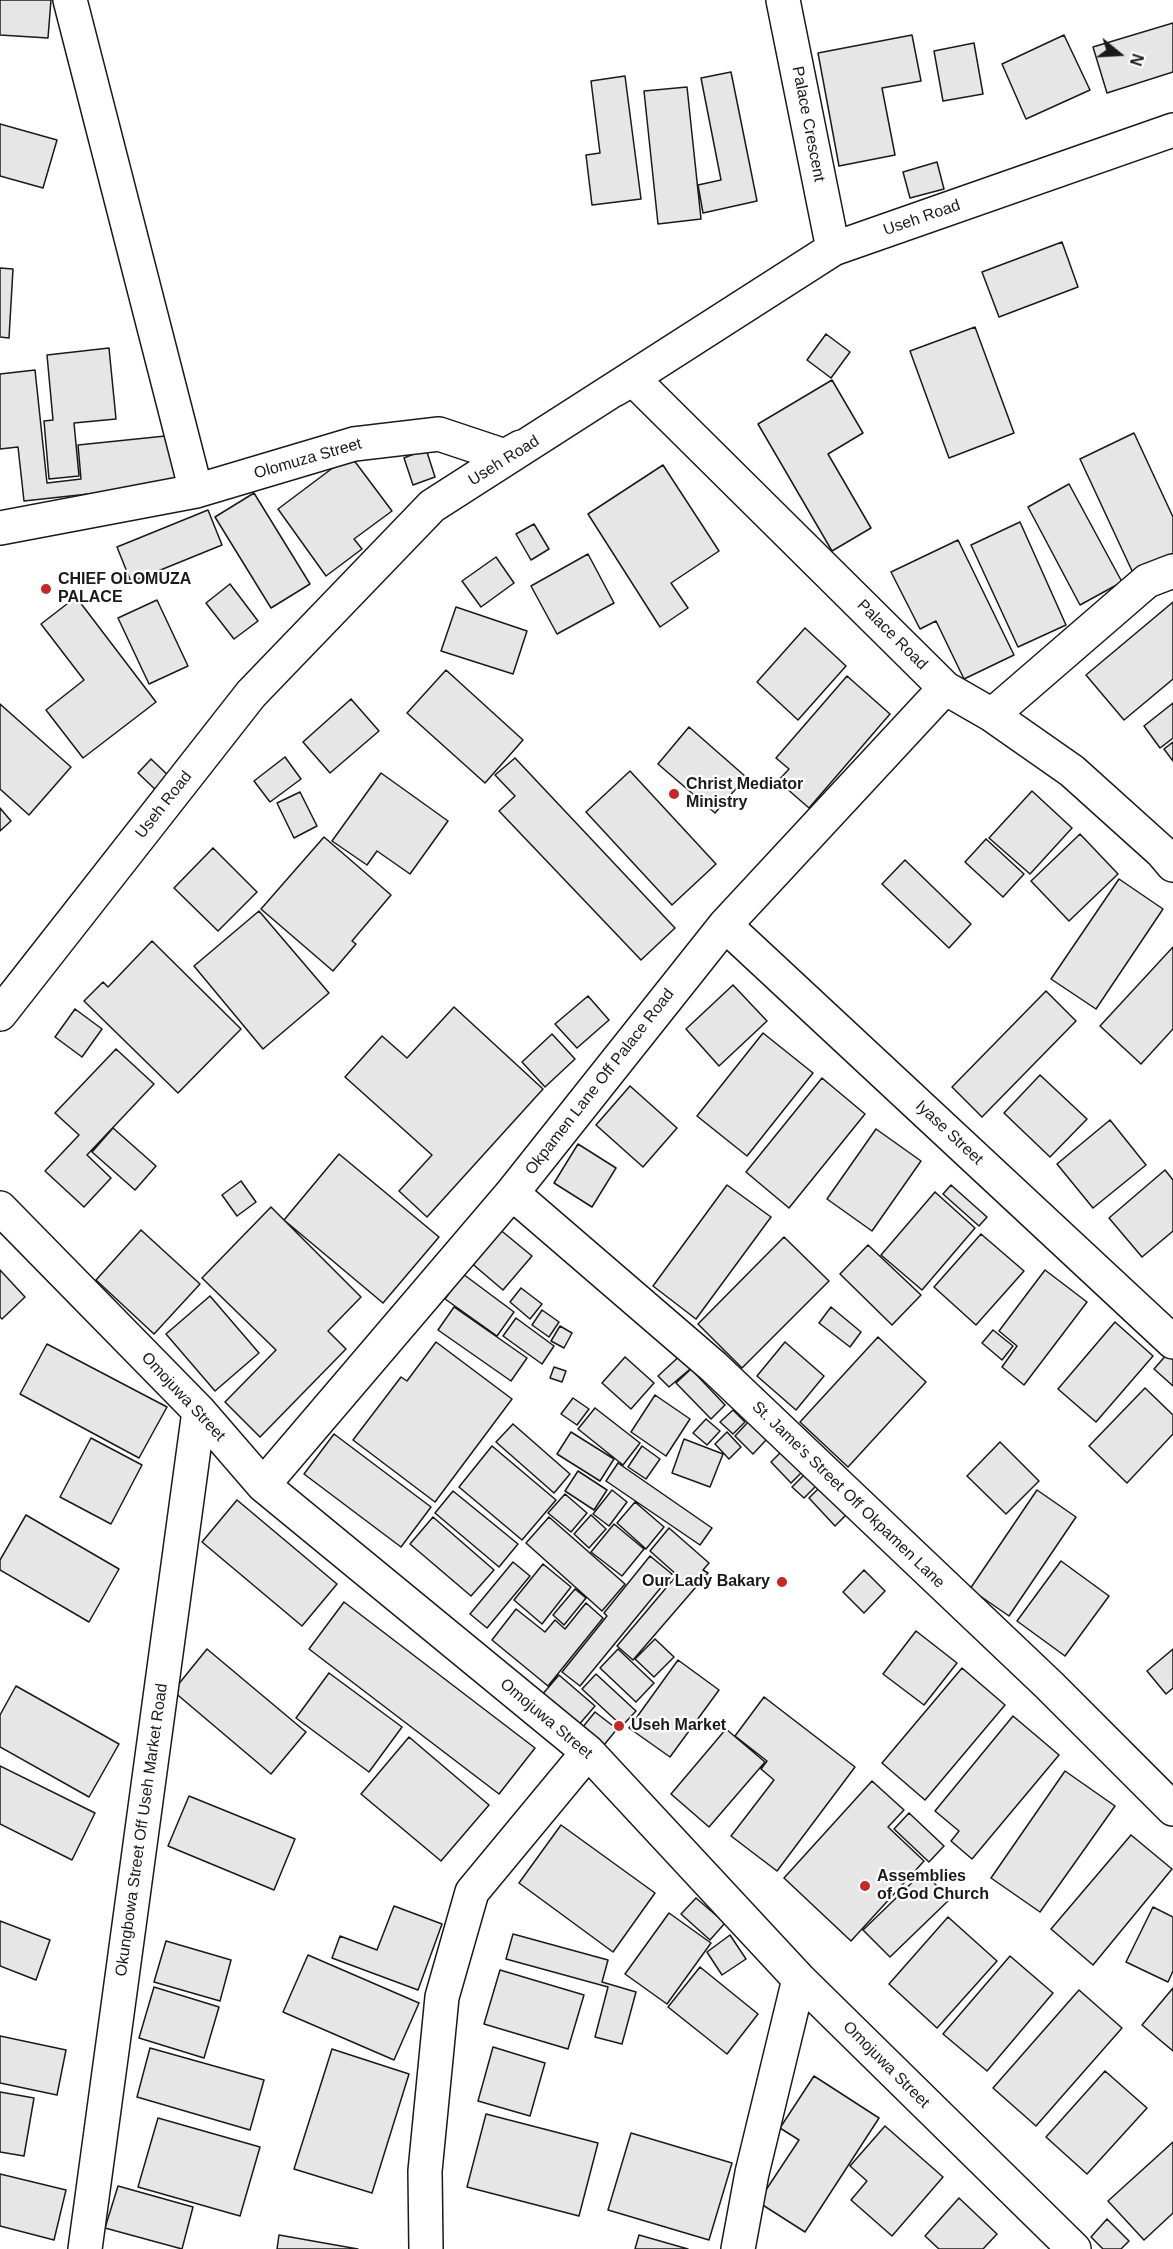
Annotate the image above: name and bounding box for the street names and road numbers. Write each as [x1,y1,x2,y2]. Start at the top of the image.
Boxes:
street label: Palace Crescent [787,65,829,183]
street label: Useh Road [881,196,963,240]
street label: Useh Road [465,432,543,490]
street label: Olomuza Street [252,434,364,484]
street label: Palace Road [853,596,931,674]
street label: Useh Road [132,768,196,842]
street label: Okpamen Lane Off Palace Road [521,985,679,1179]
street label: Iyase Street [911,1097,987,1169]
street label: Omojuwa Street [137,1349,229,1445]
street label: St. Jame's Street Off Okpamen Lane [748,1398,948,1592]
street label: Omojuwa Street [496,1675,596,1763]
street label: Okungbowa Street Off Useh Market Road [112,1682,172,1978]
street label: Omojuwa Street [839,2018,933,2112]

